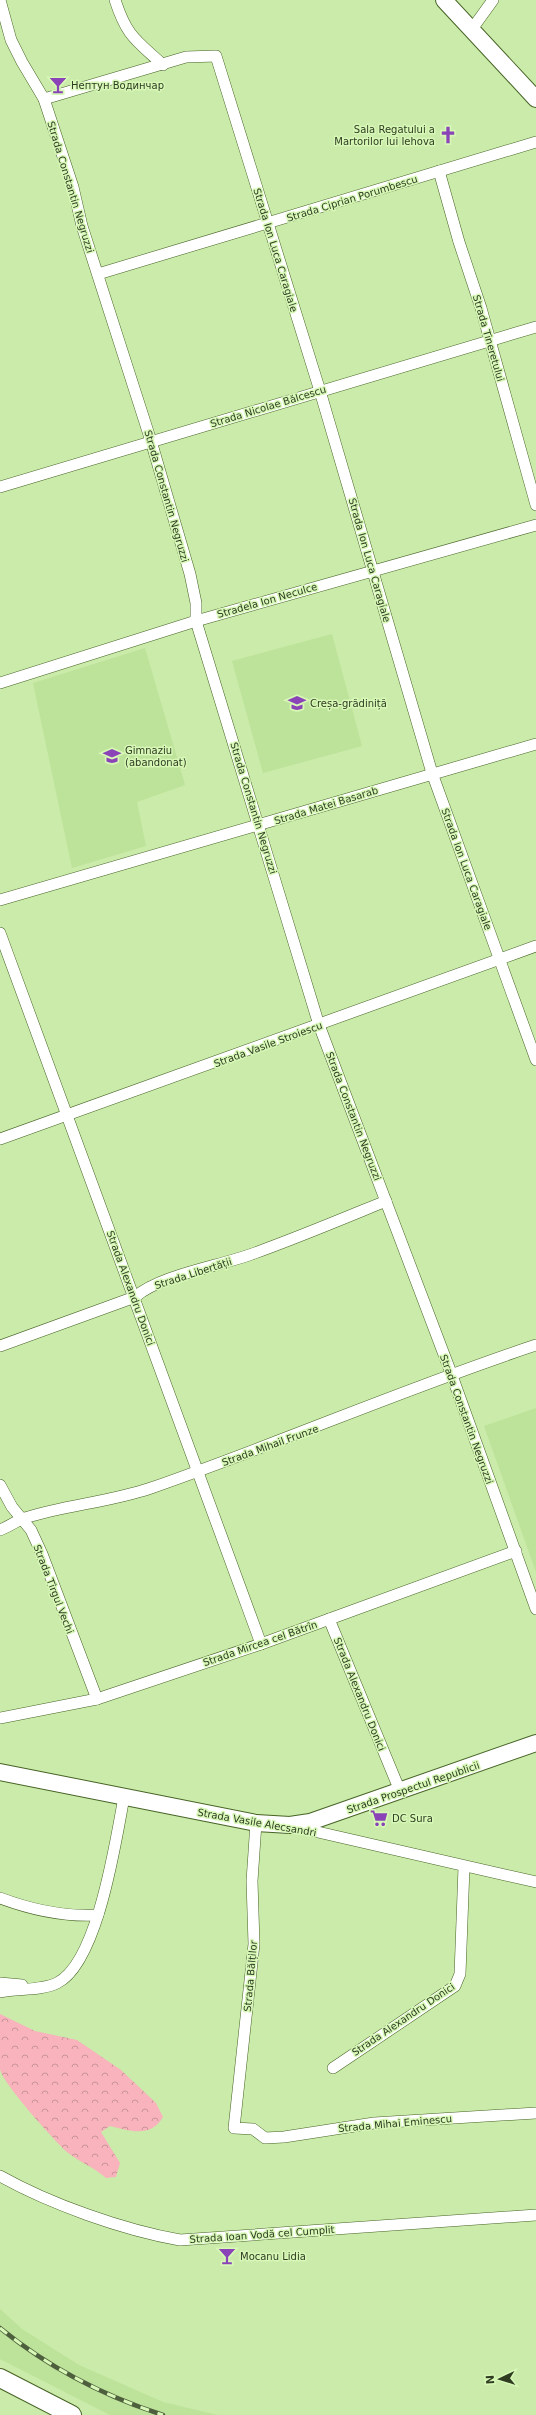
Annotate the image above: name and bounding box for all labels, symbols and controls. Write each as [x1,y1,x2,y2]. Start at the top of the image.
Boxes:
bar icon: Нептун Водинчар [48,75,68,95]
place label: Нептун Водинчар [71,80,164,91]
street label: Strada Constantin Negruzzi [45,120,96,254]
place label: Sala Regatului a Martorilor lui Iehova [334,124,435,147]
church icon: Sala Regatului a Martorilor lui Iehova [438,125,458,145]
street label: Strada Ciprian Porumbescu [285,173,419,224]
street label: Strada Ion Luca Caragiale [251,187,300,313]
street label: Strada Tineretului [471,294,506,383]
street label: Strada Nicolae Bălcescu [209,384,327,429]
street label: Strada Constantin Negruzzi [142,429,191,564]
street label: Strada Ion Luca Caragiale [346,497,393,624]
street label: Stradela Ion Neculce [216,581,318,620]
school or university icon: Creșa-grădiniță [287,693,307,713]
place label: Creșa-grădiniță [310,698,387,710]
street label: Strada Constantin Negruzzi [228,741,279,875]
place label: Gimnaziu (abandonat) [125,745,187,768]
school or university icon: Gimnaziu (abandonat) [102,746,122,766]
street label: Strada Matei Basarab [273,784,379,827]
street label: Strada Ion Luca Caragiale [439,807,494,932]
street label: Strada Vasile Stroiescu [212,1020,324,1069]
street label: Strada Constantin Negruzzi [324,1050,383,1182]
street label: Strada Alexandru Donici [105,1229,156,1347]
street label: Strada Libertății [153,1256,234,1292]
street label: Strada Constantin Negruzzi [438,1353,495,1485]
street label: Strada Mihail Frunze [220,1423,320,1468]
street label: Strada Tîrgul Vechi [31,1543,76,1635]
street label: Strada Mircea cel Bătrîn [202,1619,319,1668]
street label: Strada Alexandru Donici [332,1636,387,1752]
street label: Strada Prospectul Republicii [345,1760,481,1815]
street label: Strada Vasile Alecsandri [197,1807,317,1838]
supermarket icon: DC Sura [369,1808,389,1828]
place label: DC Sura [392,1813,433,1824]
street label: Strada Bălților [242,1939,260,2012]
street label: Strada Alexandru Donici [350,1981,457,2058]
street label: Strada Mihai Eminescu [338,2113,452,2134]
street label: Strada Ioan Vodă cel Cumplit [189,2224,335,2245]
bar icon: Mocanu Lidia [217,2246,237,2266]
place label: Mocanu Lidia [240,2251,306,2262]
north arrow [480,2359,520,2399]
text: N [484,2375,497,2385]

